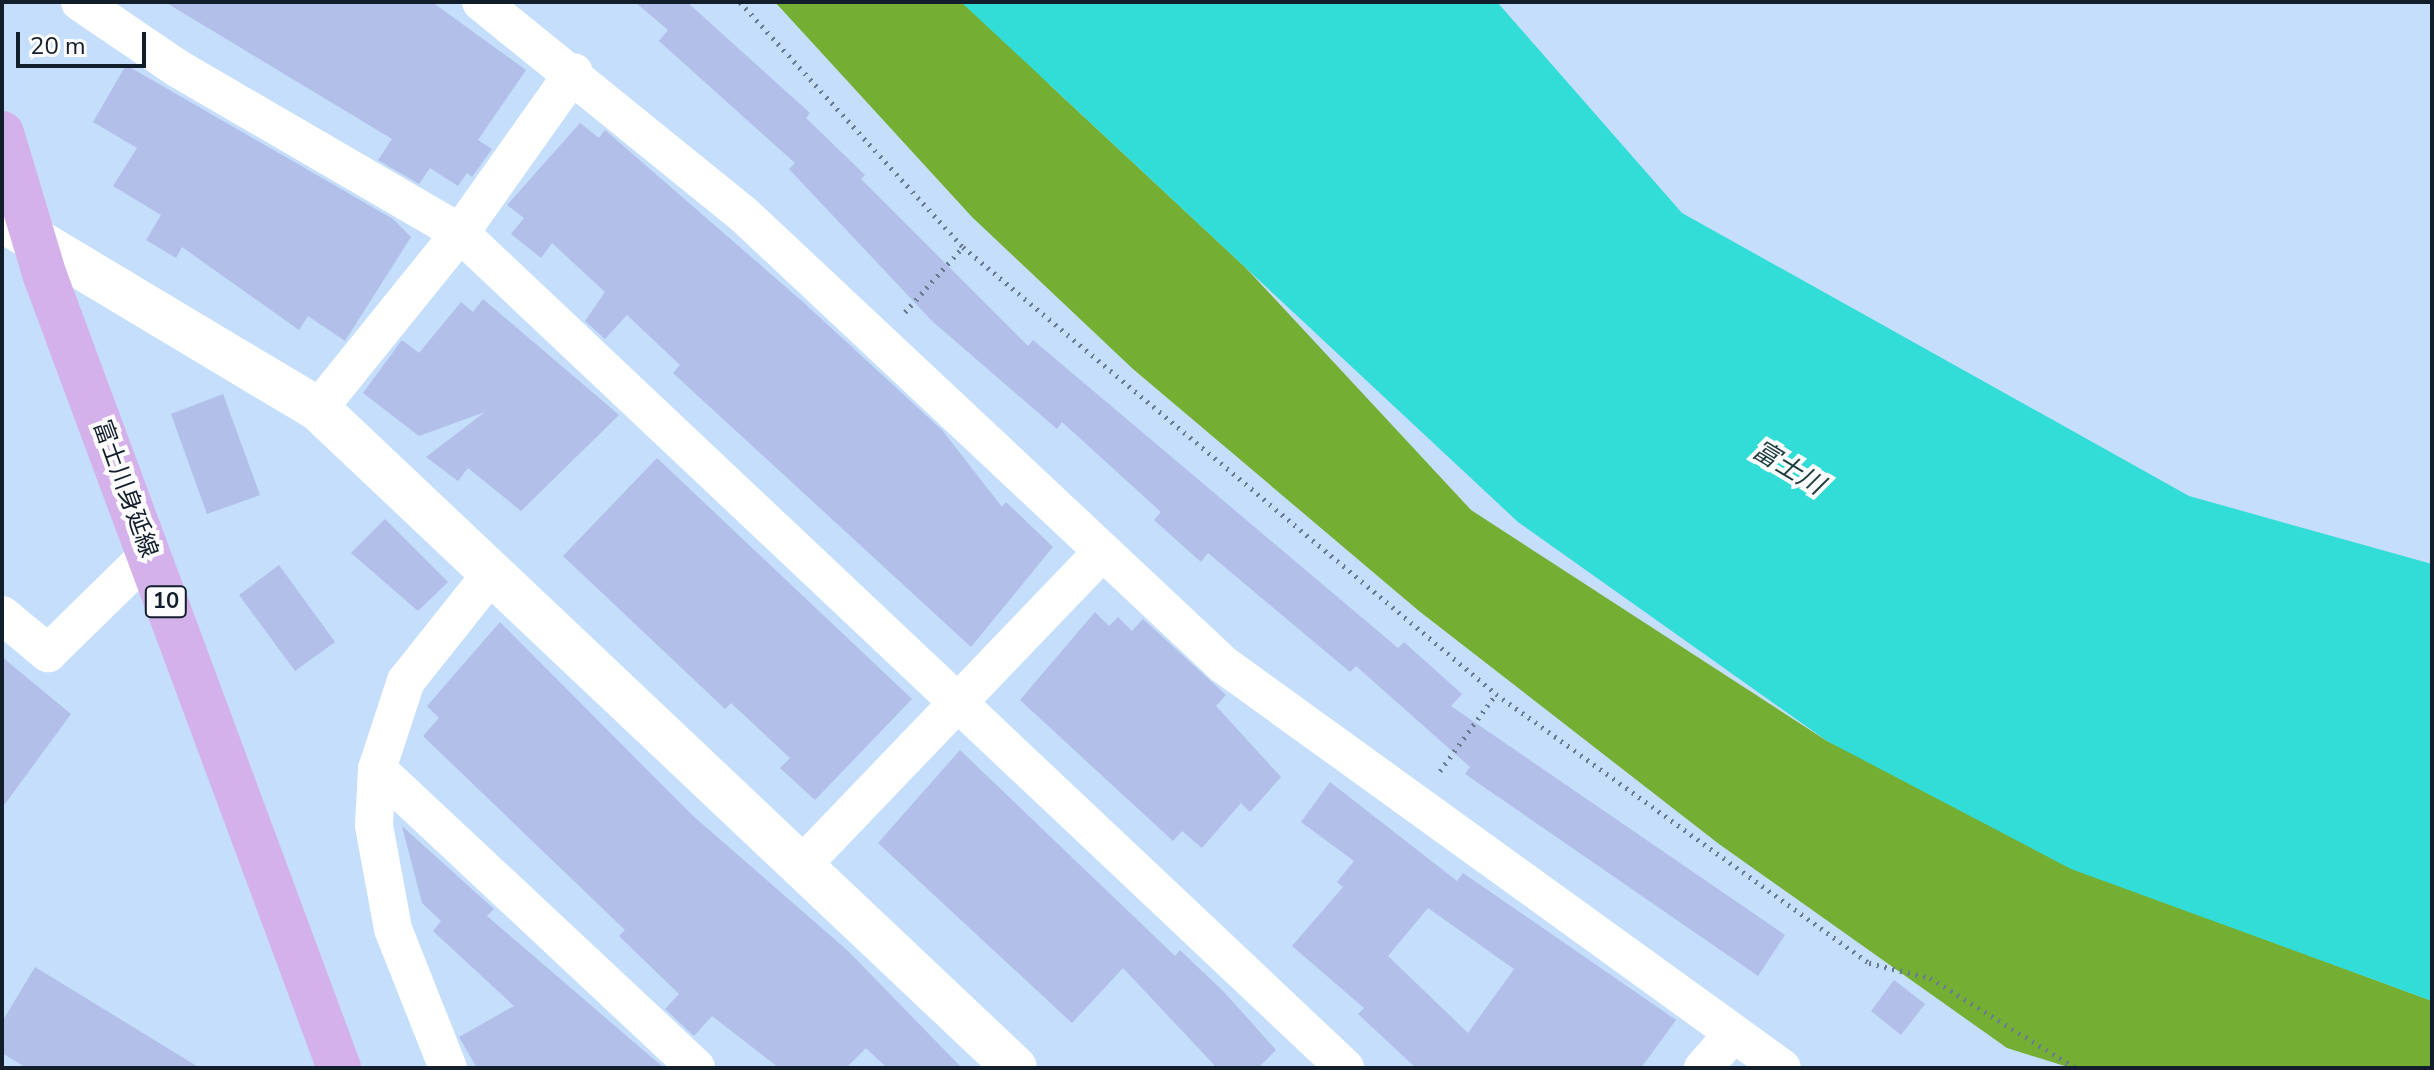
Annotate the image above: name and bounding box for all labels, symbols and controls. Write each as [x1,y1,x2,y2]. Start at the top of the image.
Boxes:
scale bar [20,16,150,66]
text: 20 m [30,30,86,62]
street label: 富士川身延線 [87,416,163,562]
water label: 富士川 [1747,435,1829,501]
road number: 10 [144,584,188,620]

